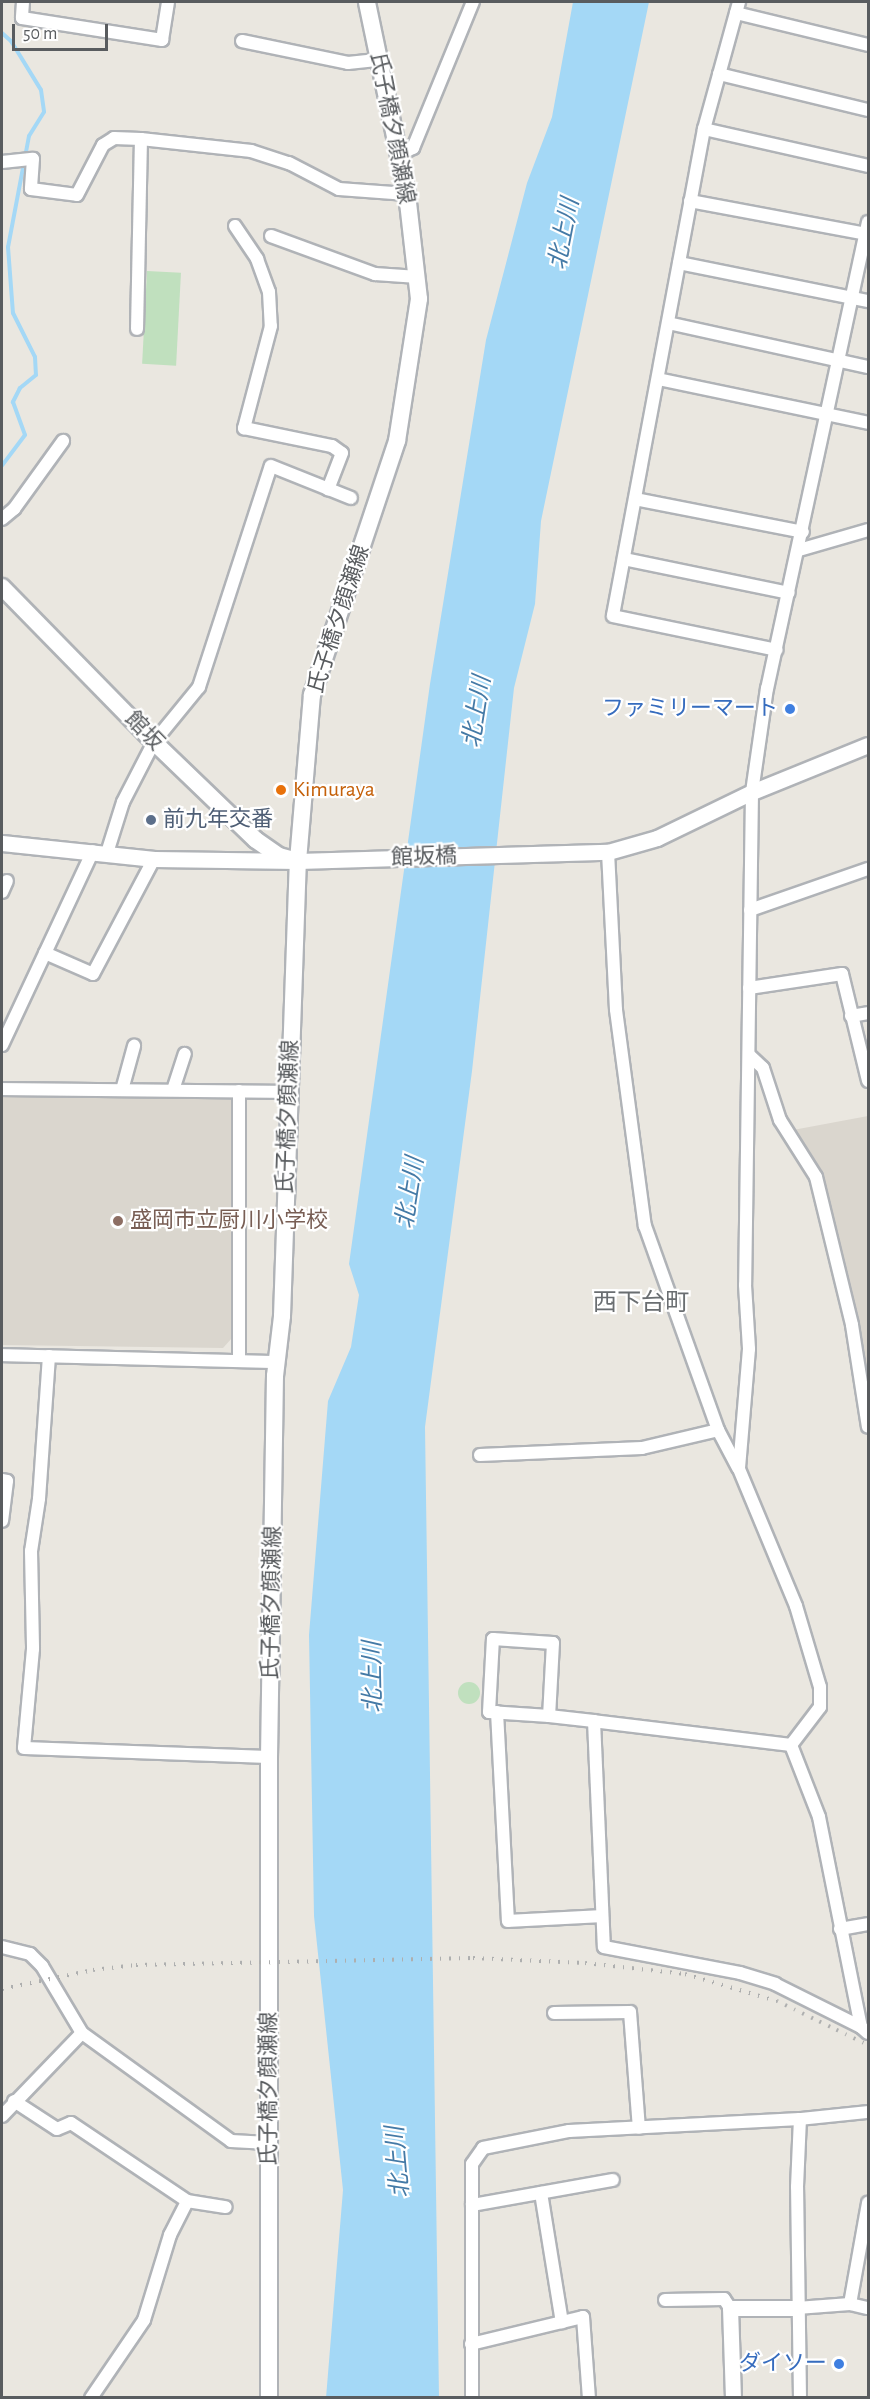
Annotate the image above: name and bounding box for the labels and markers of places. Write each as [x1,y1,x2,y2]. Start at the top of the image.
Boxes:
place label: ファミリーマート [602,696,778,722]
marker: ファミリーマート [783,702,797,716]
place label: Kimuraya [293,777,375,803]
marker: Kimuraya [274,783,288,797]
place label: 前九年交番 [163,807,273,833]
marker: 前九年交番 [144,813,158,827]
place label: 盛岡市立厨川小学校 [130,1208,328,1234]
marker: 盛岡市立厨川小学校 [111,1214,125,1228]
place label: ダイソー [739,2351,827,2377]
marker: ダイソー [832,2357,846,2371]

